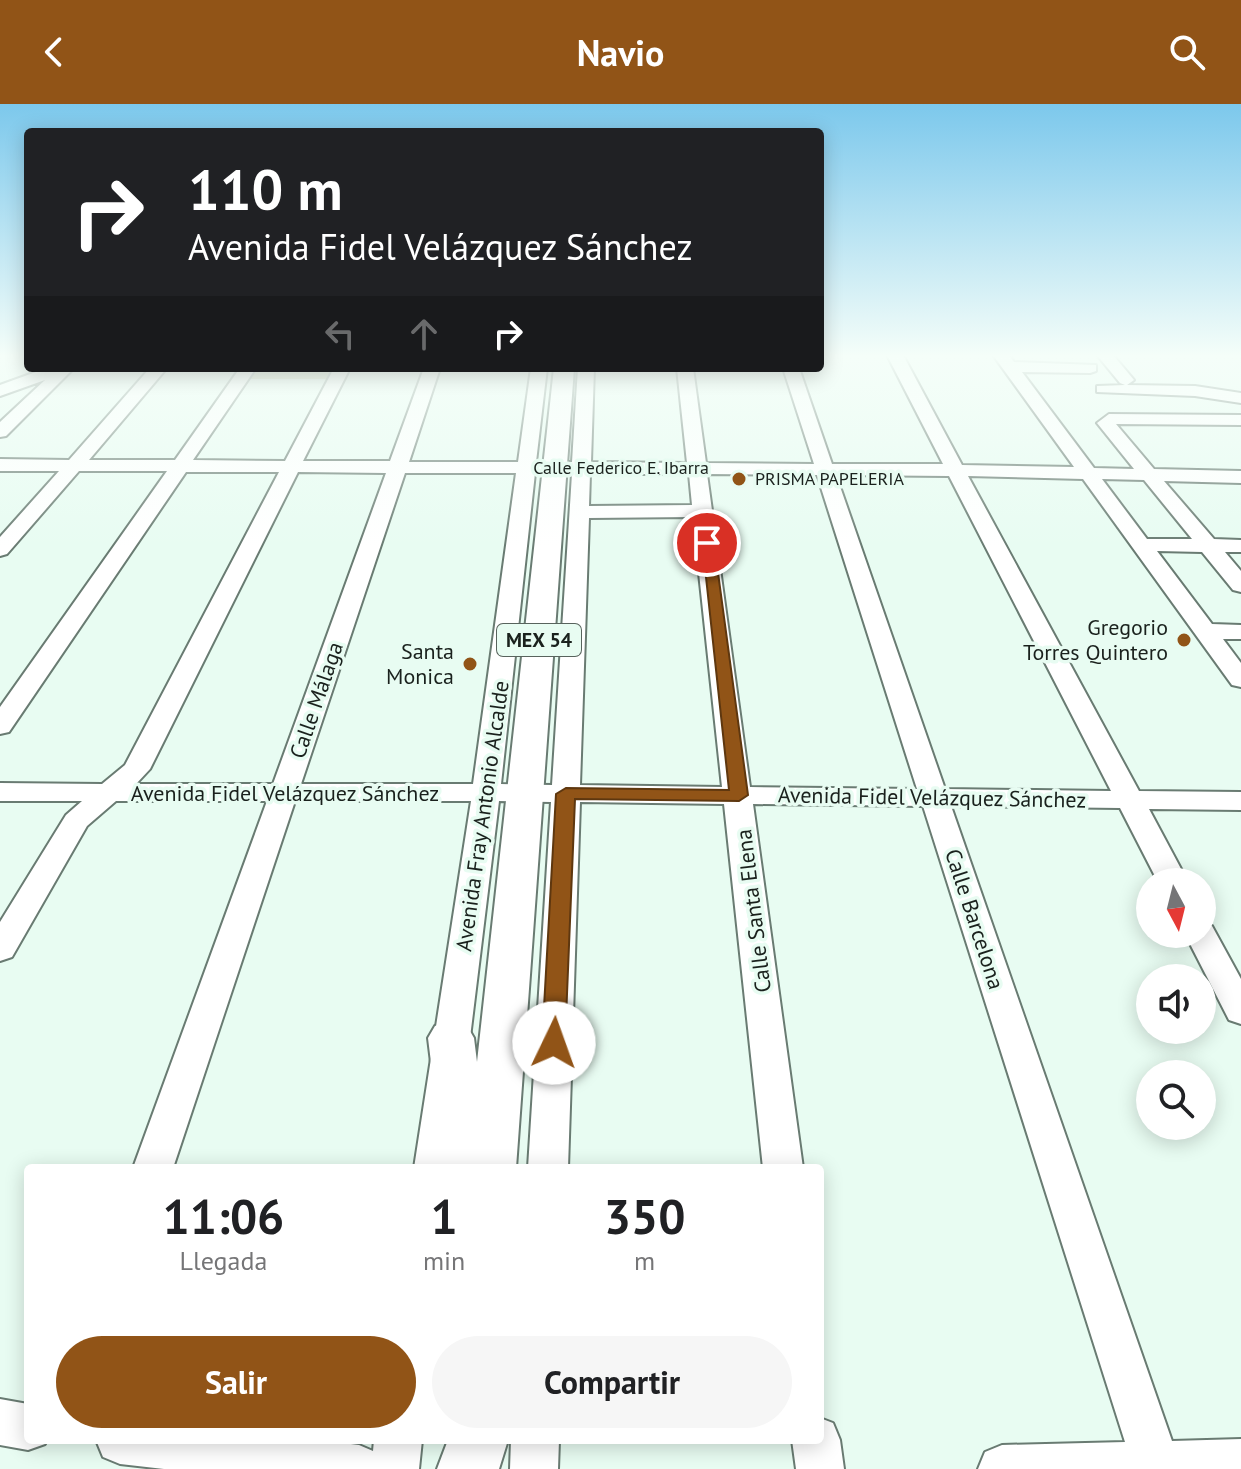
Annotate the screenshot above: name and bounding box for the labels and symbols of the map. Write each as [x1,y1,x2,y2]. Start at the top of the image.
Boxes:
street label: Calle Federico E. Ibarra [533,456,709,479]
place label: PRISMA PAPELERIA [755,467,904,490]
marker: PRISMA PAPELERIA [730,470,748,488]
pin [673,509,741,577]
place label: Gregorio Torres Quintero [1023,613,1168,666]
road number: MEX 54 [497,624,581,656]
marker: Gregorio Torres Quintero [1175,631,1193,649]
place label: Santa Monica [386,637,454,690]
street label: Calle Málaga [283,638,349,762]
marker: Santa Monica [461,655,479,673]
street label: Avenida Fray Antonio Alcalde [449,679,515,953]
street label: Avenida Fidel Velázquez Sánchez [131,779,439,807]
street label: Avenida Fidel Velázquez Sánchez [778,780,1086,814]
street label: Calle Santa Elena [729,828,777,994]
street label: Calle Barcelona [939,845,1011,993]
north arrow [1136,868,1216,948]
position arrow [512,1001,596,1085]

